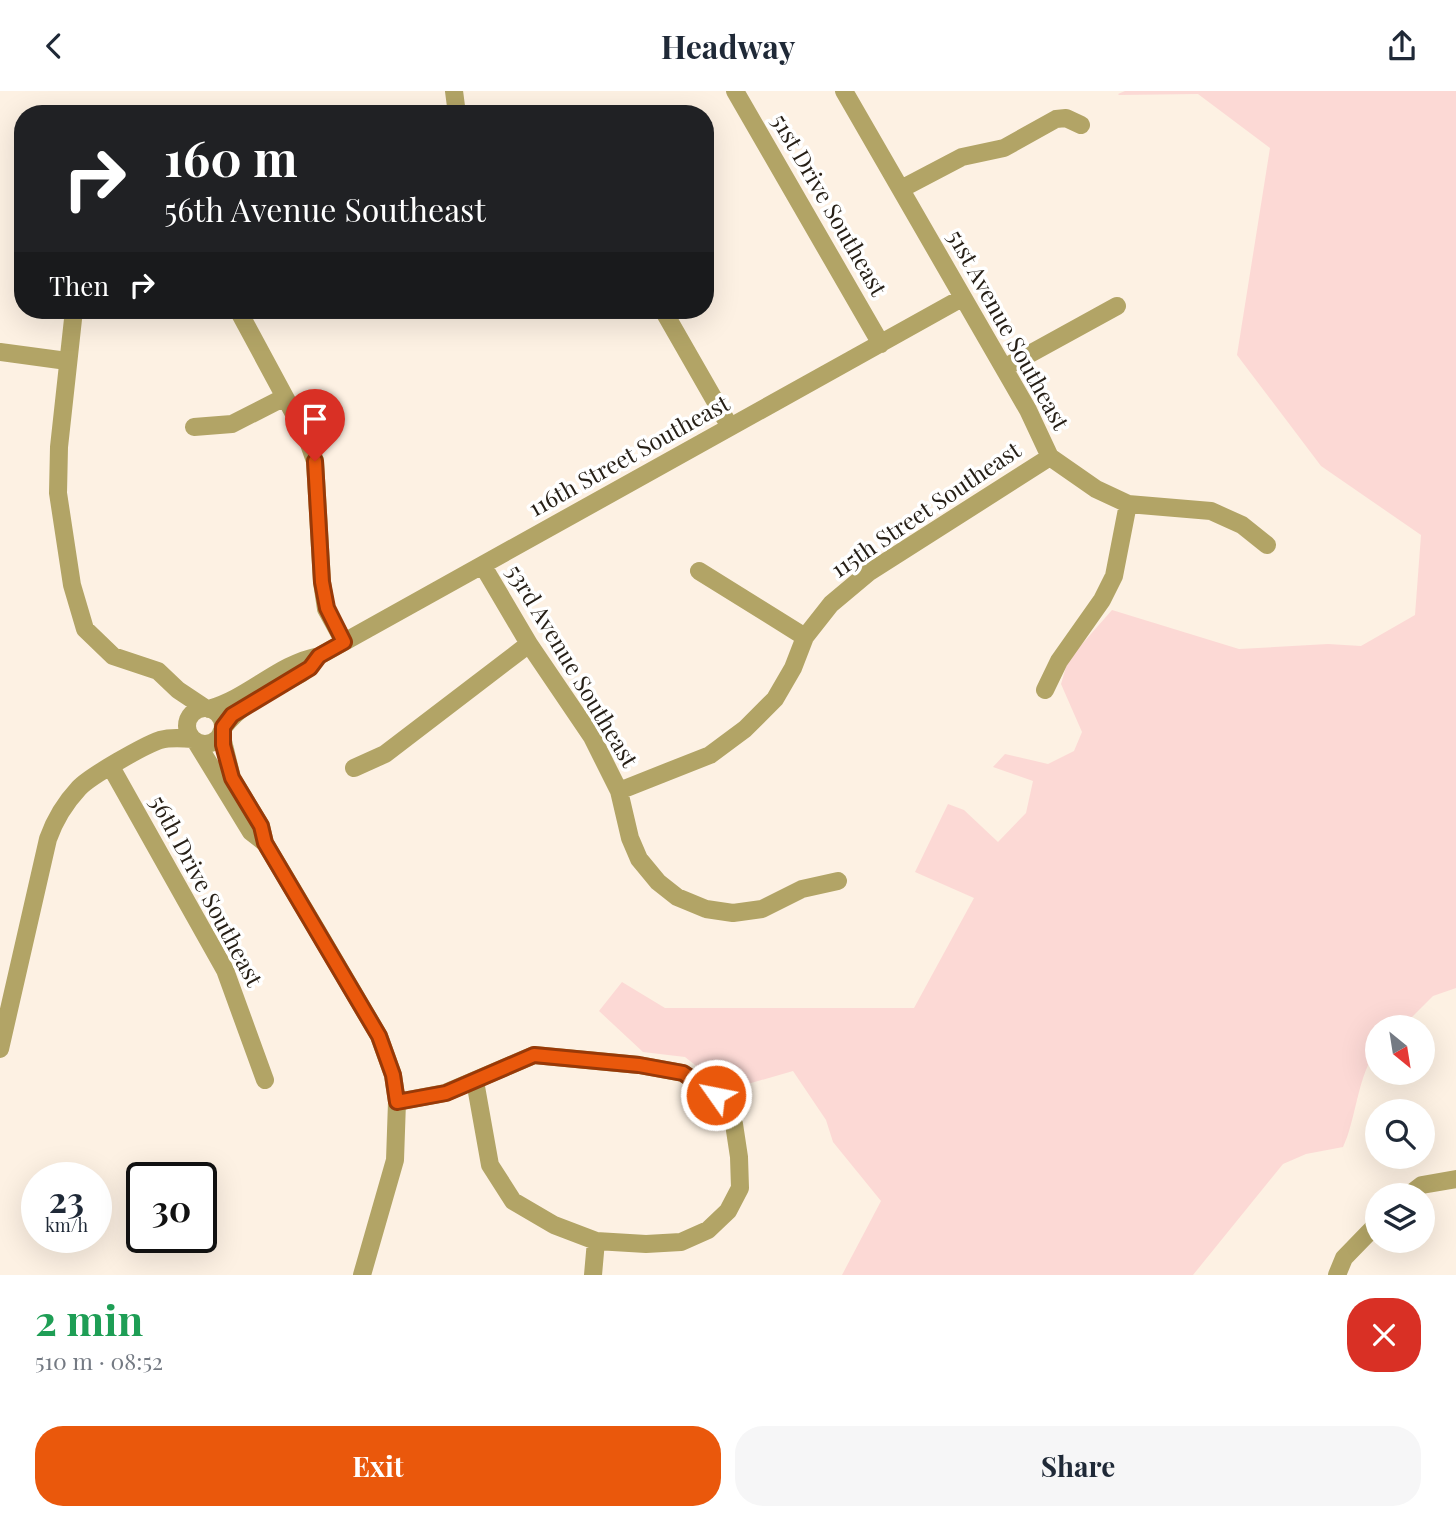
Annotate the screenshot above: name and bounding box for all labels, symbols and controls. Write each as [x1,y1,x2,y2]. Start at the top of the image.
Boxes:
text: Headway [661,24,795,67]
icon: back [35,27,73,65]
icon: share [1383,27,1421,65]
street label: 51st Drive Southeast [766,108,895,302]
text: 160 m [164,124,298,189]
icon: right [49,133,140,224]
text: 56th Avenue Southeast [164,187,486,230]
street label: 51st Avenue Southeast [941,224,1078,436]
icon: right [123,266,161,304]
text: Then [49,268,109,303]
street label: 116th Street Southeast [522,386,735,523]
pin [285,389,345,461]
icon: arrive [296,400,334,438]
street label: 115th Street Southeast [824,433,1027,584]
street label: 53rd Avenue Southeast [500,558,647,773]
street label: 56th Drive Southeast [144,789,271,992]
north arrow [1365,1015,1435,1085]
map controls [1365,1015,1435,1253]
position arrow [679,1058,753,1132]
button: search [1365,1099,1435,1169]
speed limit sign: 30 [126,1162,217,1253]
text: 23 [49,1175,84,1222]
button: layers [1365,1183,1435,1253]
text: km/h [45,1213,88,1237]
text: 2 min [35,1291,143,1347]
button: close [1347,1298,1421,1372]
text: 510 m · 08:52 [35,1345,163,1376]
button: Exit [35,1426,721,1506]
button: Share [735,1426,1421,1506]

